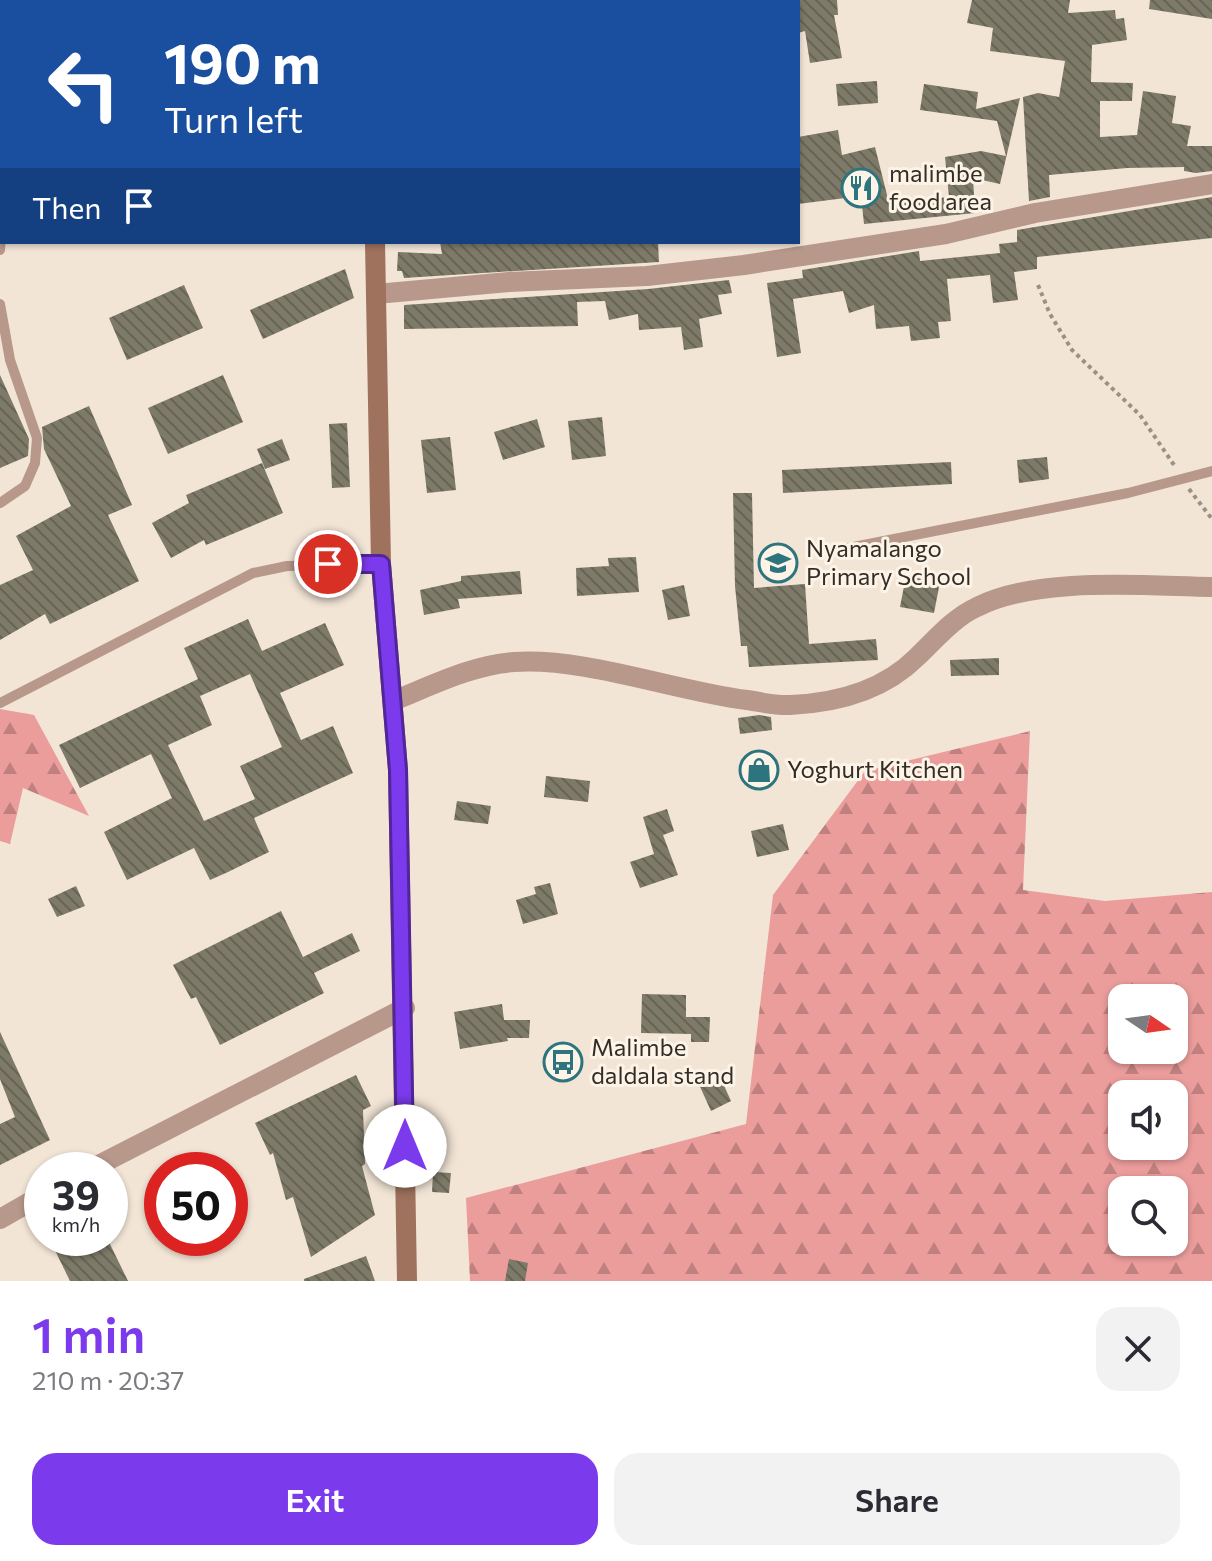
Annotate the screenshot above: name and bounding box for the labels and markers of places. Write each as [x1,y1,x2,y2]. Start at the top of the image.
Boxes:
place label: malimbe food area [889,158,992,215]
restaurant icon: malimbe food area [840,167,882,209]
pin [294,530,362,598]
place label: Nyamalango Primary School [806,533,971,590]
school or university icon: Nyamalango Primary School [757,542,799,584]
shop icon: Yoghurt Kitchen [738,749,780,791]
place label: Yoghurt Kitchen [787,754,963,783]
place label: Malimbe daldala stand [591,1032,734,1089]
bus stop icon: Malimbe daldala stand [542,1041,584,1083]

